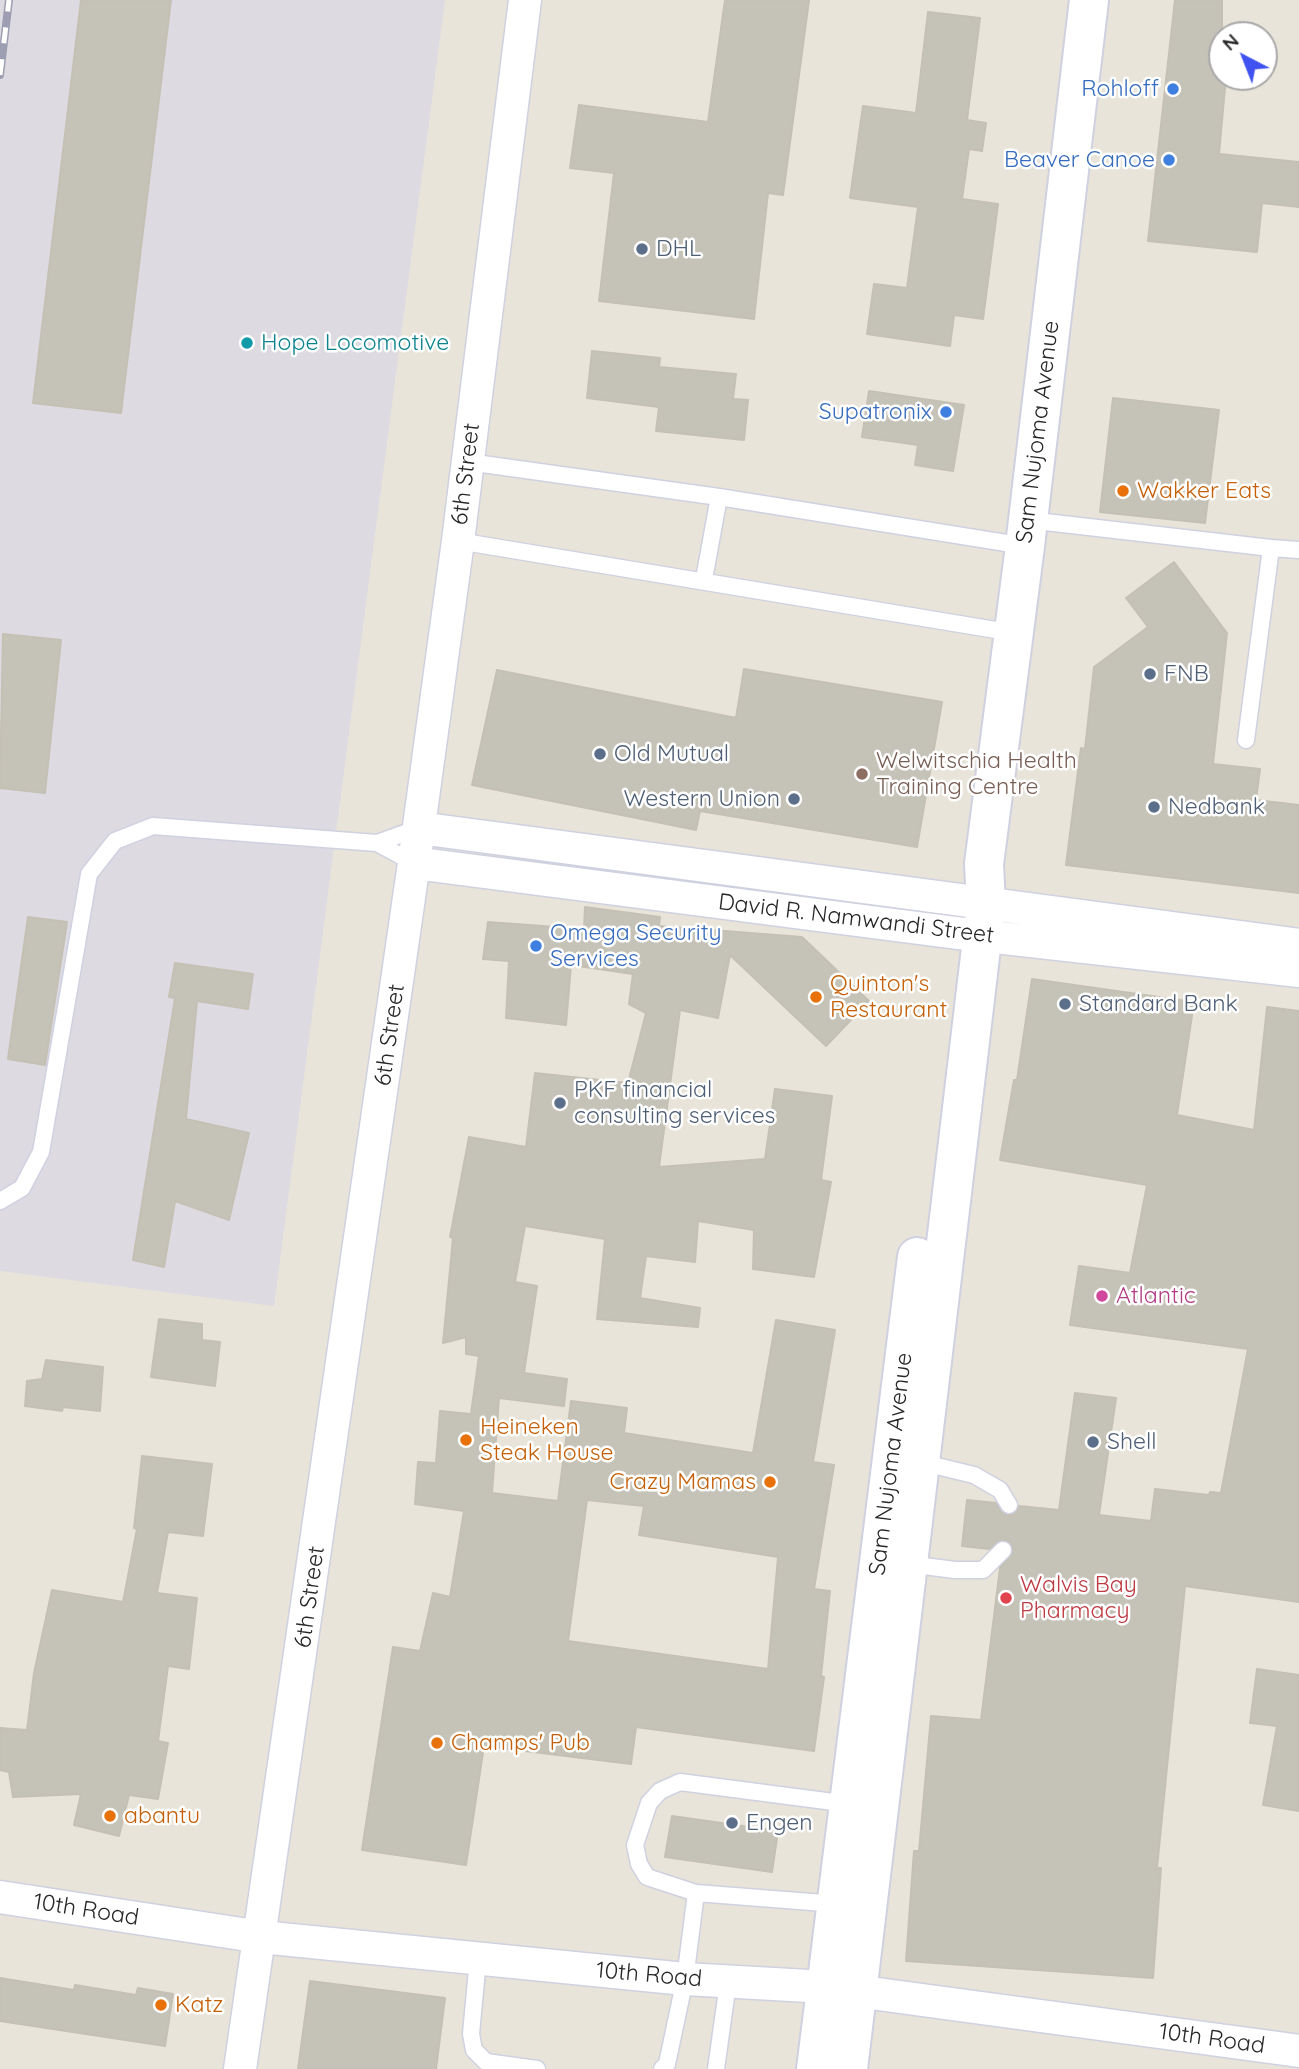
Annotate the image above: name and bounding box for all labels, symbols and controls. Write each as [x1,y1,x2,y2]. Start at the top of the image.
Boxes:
north arrow [1208,21,1278,91]
text: N [1217,28,1244,55]
place label: Rohloff [1081,75,1159,103]
marker: Rohloff [1165,81,1181,97]
place label: Beaver Canoe [1004,146,1155,174]
marker: Beaver Canoe [1161,152,1177,168]
place label: DHL [656,235,701,263]
marker: DHL [634,241,650,257]
street label: Sam Nujoma Avenue [1011,319,1065,545]
place label: Hope Locomotive [261,329,449,357]
marker: Hope Locomotive [239,335,255,351]
place label: Supatronix [819,398,932,426]
marker: Supatronix [938,404,954,420]
street label: 6th Street [446,422,486,526]
place label: Wakker Eats [1137,477,1271,505]
marker: Wakker Eats [1115,483,1131,499]
place label: FNB [1164,660,1209,688]
marker: FNB [1142,666,1158,682]
place label: Old Mutual [614,740,729,768]
marker: Old Mutual [592,746,608,762]
place label: Welwitschia Health Training Centre [876,747,1077,801]
marker: Welwitschia Health Training Centre [854,766,870,782]
place label: Western Union [623,785,780,813]
marker: Western Union [786,791,802,807]
place label: Nedbank [1168,793,1265,821]
marker: Nedbank [1146,799,1162,815]
street label: David R. Namwandi Street [717,888,995,950]
place label: Omega Security Services [550,919,721,973]
marker: Omega Security Services [528,938,544,954]
place label: Quinton's Restaurant [830,970,947,1024]
street label: 6th Street [369,982,411,1088]
marker: Quinton's Restaurant [808,989,824,1005]
place label: Standard Bank [1079,990,1238,1018]
marker: Standard Bank [1057,996,1073,1012]
place label: PKF financial consulting services [574,1076,775,1130]
marker: PKF financial consulting services [552,1095,568,1111]
place label: Atlantic [1116,1282,1196,1310]
marker: Atlantic [1094,1288,1110,1304]
street label: Sam Nujoma Avenue [864,1351,918,1577]
place label: Heineken Steak House [480,1413,614,1467]
place label: Shell [1107,1428,1157,1456]
marker: Heineken Steak House [458,1432,474,1448]
marker: Shell [1085,1434,1101,1450]
place label: Crazy Mamas [609,1468,756,1496]
marker: Crazy Mamas [762,1474,778,1490]
street label: 6th Street [289,1544,331,1650]
place label: Walvis Bay Pharmacy [1020,1571,1137,1625]
marker: Walvis Bay Pharmacy [998,1590,1014,1606]
place label: Champs' Pub [451,1729,590,1757]
marker: Champs' Pub [429,1735,445,1751]
place label: abantu [124,1802,200,1830]
marker: abantu [102,1808,118,1824]
place label: Engen [746,1809,813,1837]
marker: Engen [724,1815,740,1831]
street label: 10th Road [31,1888,141,1932]
street label: 10th Road [595,1957,703,1993]
place label: Katz [175,1991,223,2019]
marker: Katz [153,1997,169,2013]
street label: 10th Road [1157,2018,1267,2060]

